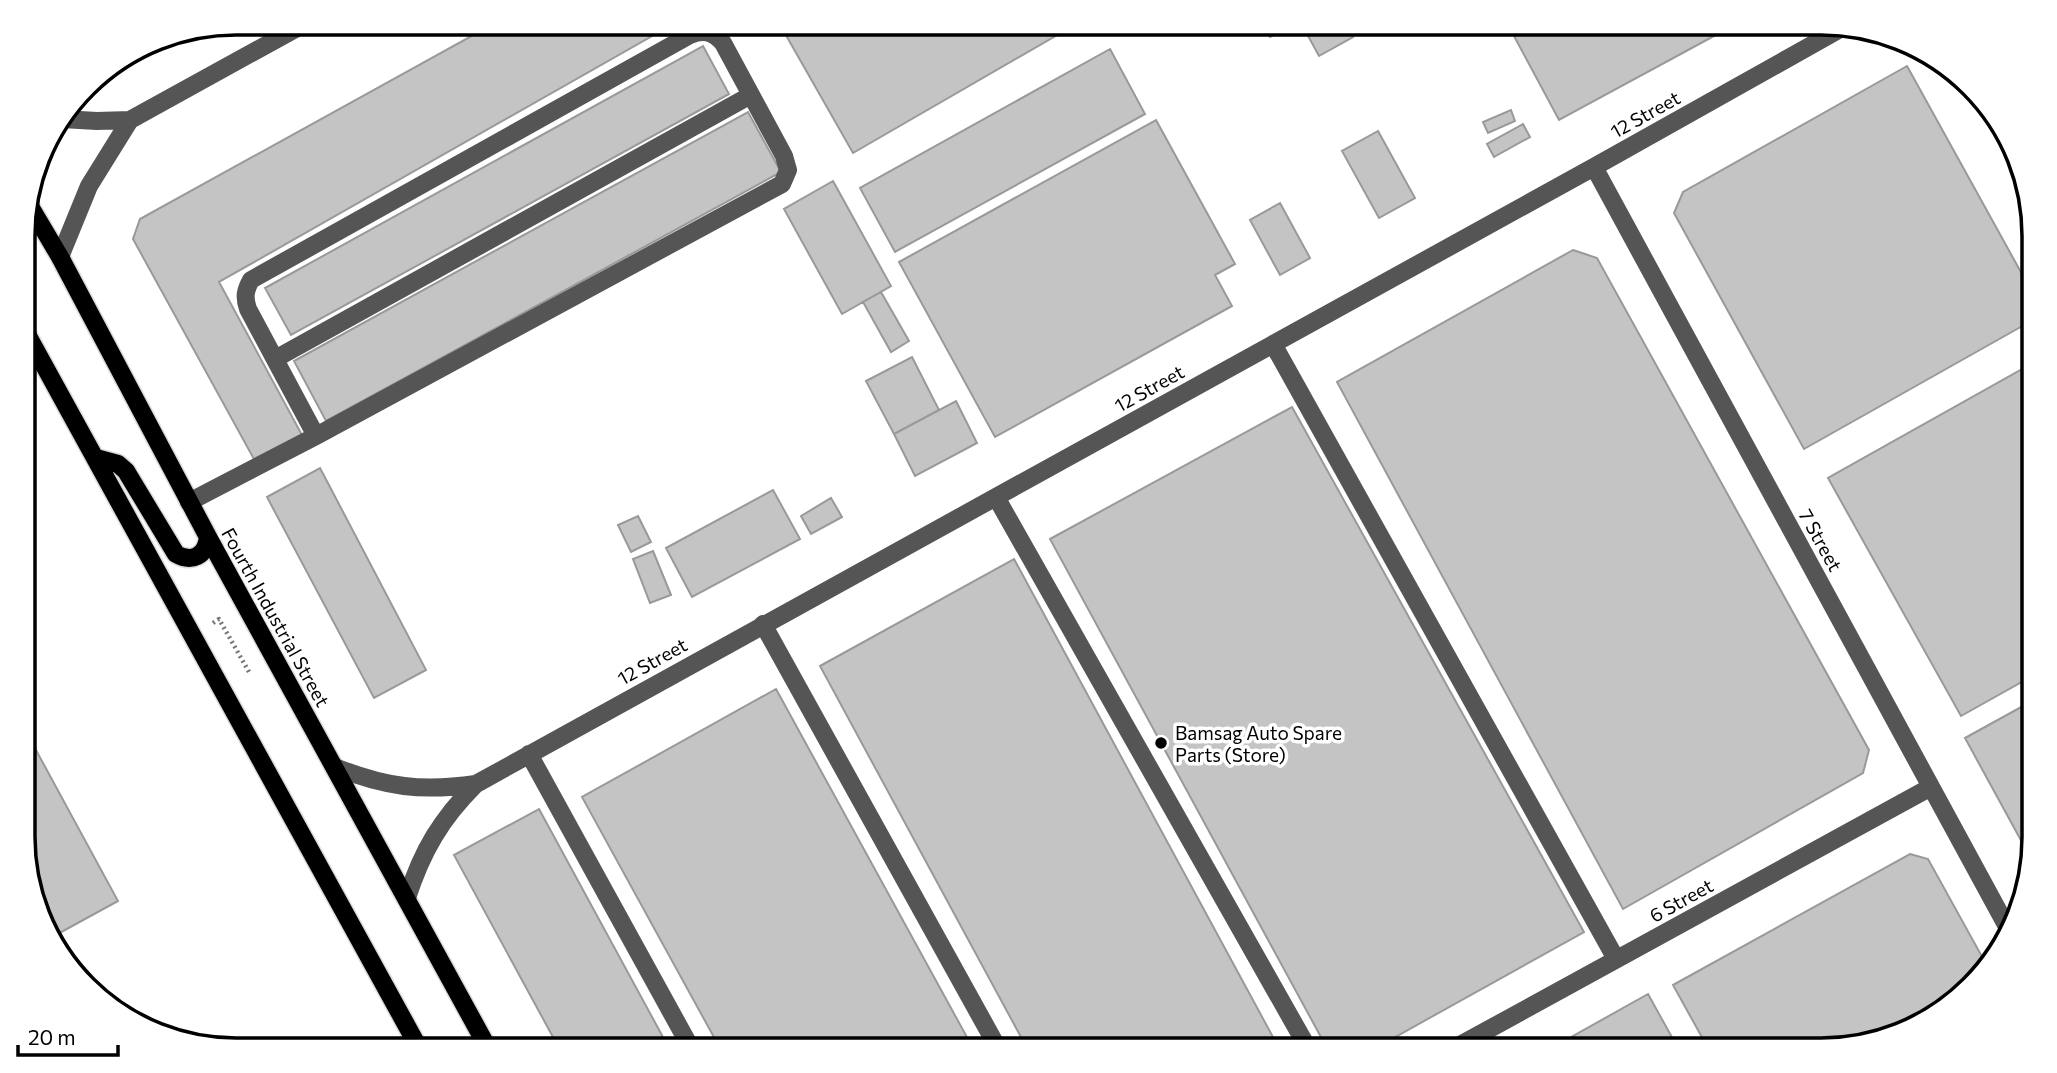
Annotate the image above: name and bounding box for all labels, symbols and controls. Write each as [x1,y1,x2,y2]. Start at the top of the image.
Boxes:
street label: 12 Street [1606,85,1684,142]
street label: 12 Street [1110,359,1188,416]
street label: 7 Street [1795,505,1847,575]
street label: Fourth Industrial Street [217,523,335,711]
street label: 12 Street [613,632,691,689]
place label: Bamsag Auto Spare Parts (Store) [1175,721,1342,766]
marker: Bamsag Auto Spare Parts (Store) [1153,735,1169,751]
street label: 6 Street [1645,873,1717,927]
scale bar [18,1014,117,1058]
text: 20 m [28,1024,76,1049]

